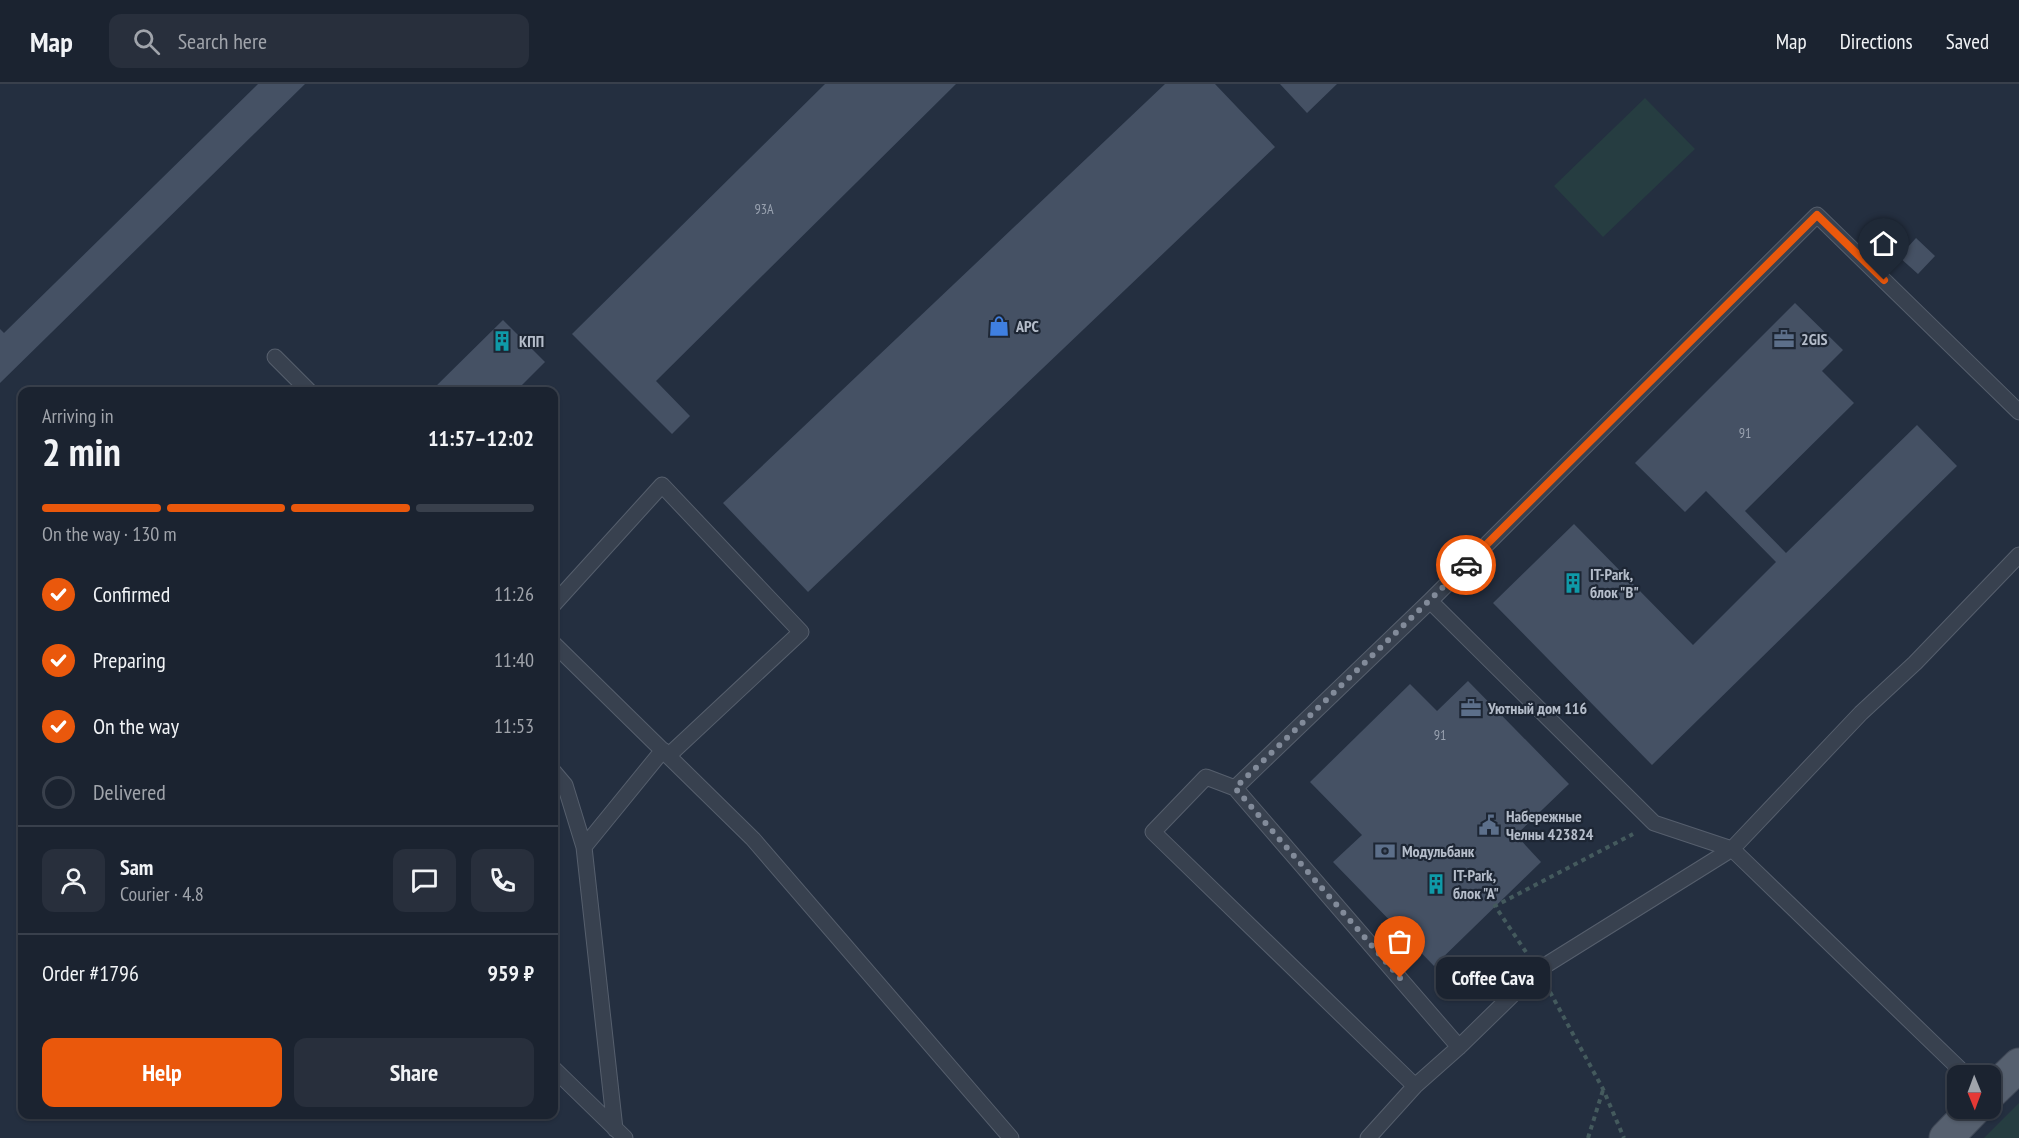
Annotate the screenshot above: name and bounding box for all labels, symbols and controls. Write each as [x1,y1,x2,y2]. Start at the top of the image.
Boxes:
search box [109,14,529,68]
text: Map [30,23,73,60]
icon: search [130,25,163,58]
text: Search here [178,27,267,55]
text: Map [1776,28,1807,55]
text: Directions [1840,28,1913,55]
text: Saved [1946,28,1989,55]
house number: 93А [754,200,774,218]
pin [1858,218,1909,280]
icon: home [1867,227,1900,260]
shop icon: АРС [987,314,1011,338]
place label: АРС [1015,316,1040,336]
office icon: 2GIS [1772,327,1796,351]
building icon: КПП [490,329,514,353]
place label: 2GIS [1801,329,1828,349]
place label: КПП [519,331,544,351]
text: Arriving in [42,403,114,429]
text: 11:57–12:02 [428,424,534,452]
house number: 91 [1739,424,1751,442]
text: 2 min [42,426,121,477]
text: On the way · 130 m [42,521,177,547]
courier [1436,535,1496,595]
icon: car [1450,549,1483,582]
place label: IT-Park, блок "В" [1590,564,1639,602]
building icon: IT-Park, блок "В" [1561,571,1585,595]
icon: check [42,578,75,611]
text: Confirmed [93,580,170,608]
text: 11:26 [494,581,534,607]
icon: check [42,644,75,677]
text: Preparing [93,646,166,674]
text: 11:40 [494,647,534,673]
office icon: Уютный дом 116 [1459,696,1483,720]
place label: Уютный дом 116 [1487,698,1588,718]
icon: check [42,710,75,743]
text: On the way [93,712,179,740]
text: 11:53 [494,713,534,739]
house number: 91 [1434,726,1446,744]
text: Delivered [93,778,166,806]
place label: Набережные Челны 423824 [1506,806,1594,844]
public building icon: Набережные Челны 423824 [1477,813,1501,837]
bank icon: Модульбанк [1373,839,1397,863]
place label: Модульбанк [1402,841,1475,861]
button: person [42,849,105,912]
button: chat [393,849,456,912]
button: phone [471,849,534,912]
text: Sam [120,853,153,881]
place label: IT-Park, блок "А" [1453,865,1499,903]
building icon: IT-Park, блок "А" [1424,872,1448,896]
text: Courier · 4.8 [120,881,204,907]
pin [1374,916,1425,978]
icon: bag [1383,925,1416,958]
callout: Coffee Cava [1436,957,1550,999]
text: Order #1796 [42,959,139,987]
text: 959 ₽ [487,959,534,987]
text: Coffee Cava [1452,965,1534,991]
button: Help [42,1038,282,1107]
button: Share [294,1038,534,1107]
north arrow [1947,1065,2001,1119]
map controls [1947,1065,2001,1119]

